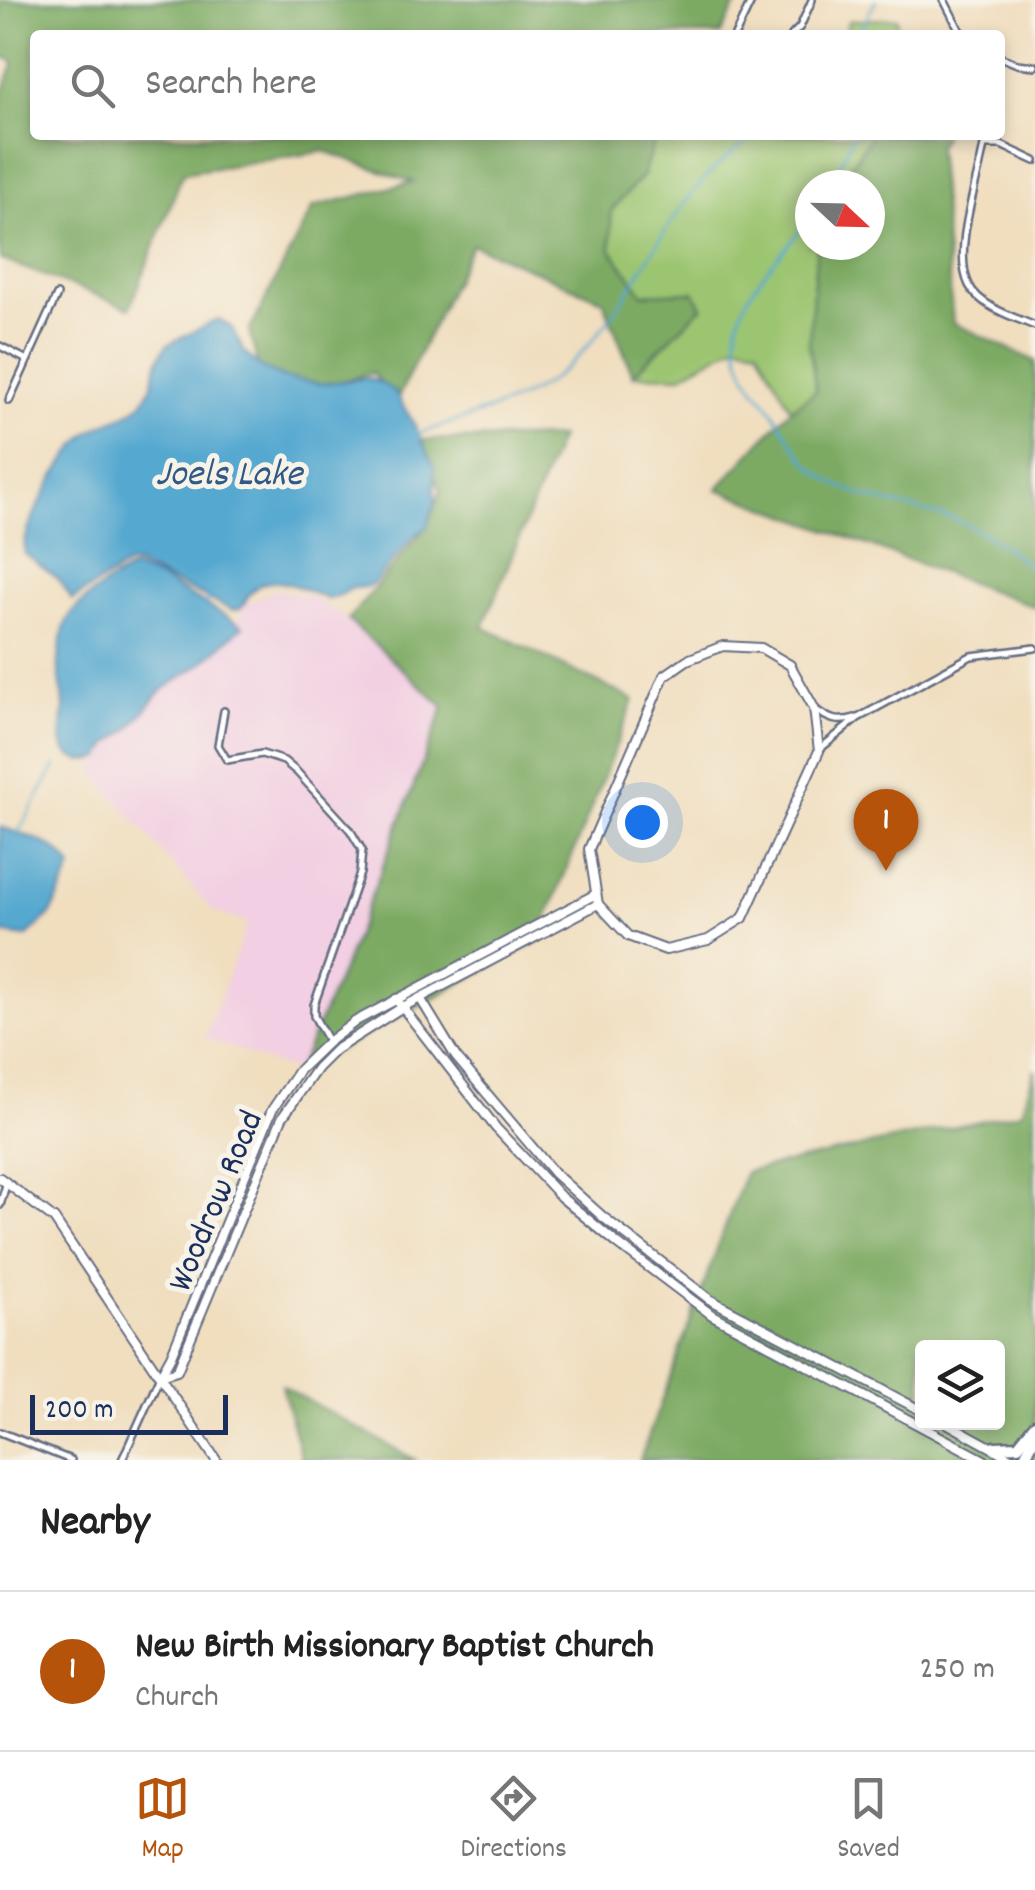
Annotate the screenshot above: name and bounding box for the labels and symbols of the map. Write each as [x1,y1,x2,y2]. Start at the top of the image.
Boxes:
north arrow [795,170,885,260]
water label: Joels Lake [156,449,305,504]
pin: 1 [854,788,918,871]
your location [617,797,668,848]
street label: Woodrow Road [157,1104,279,1300]
scale bar [30,1390,228,1434]

